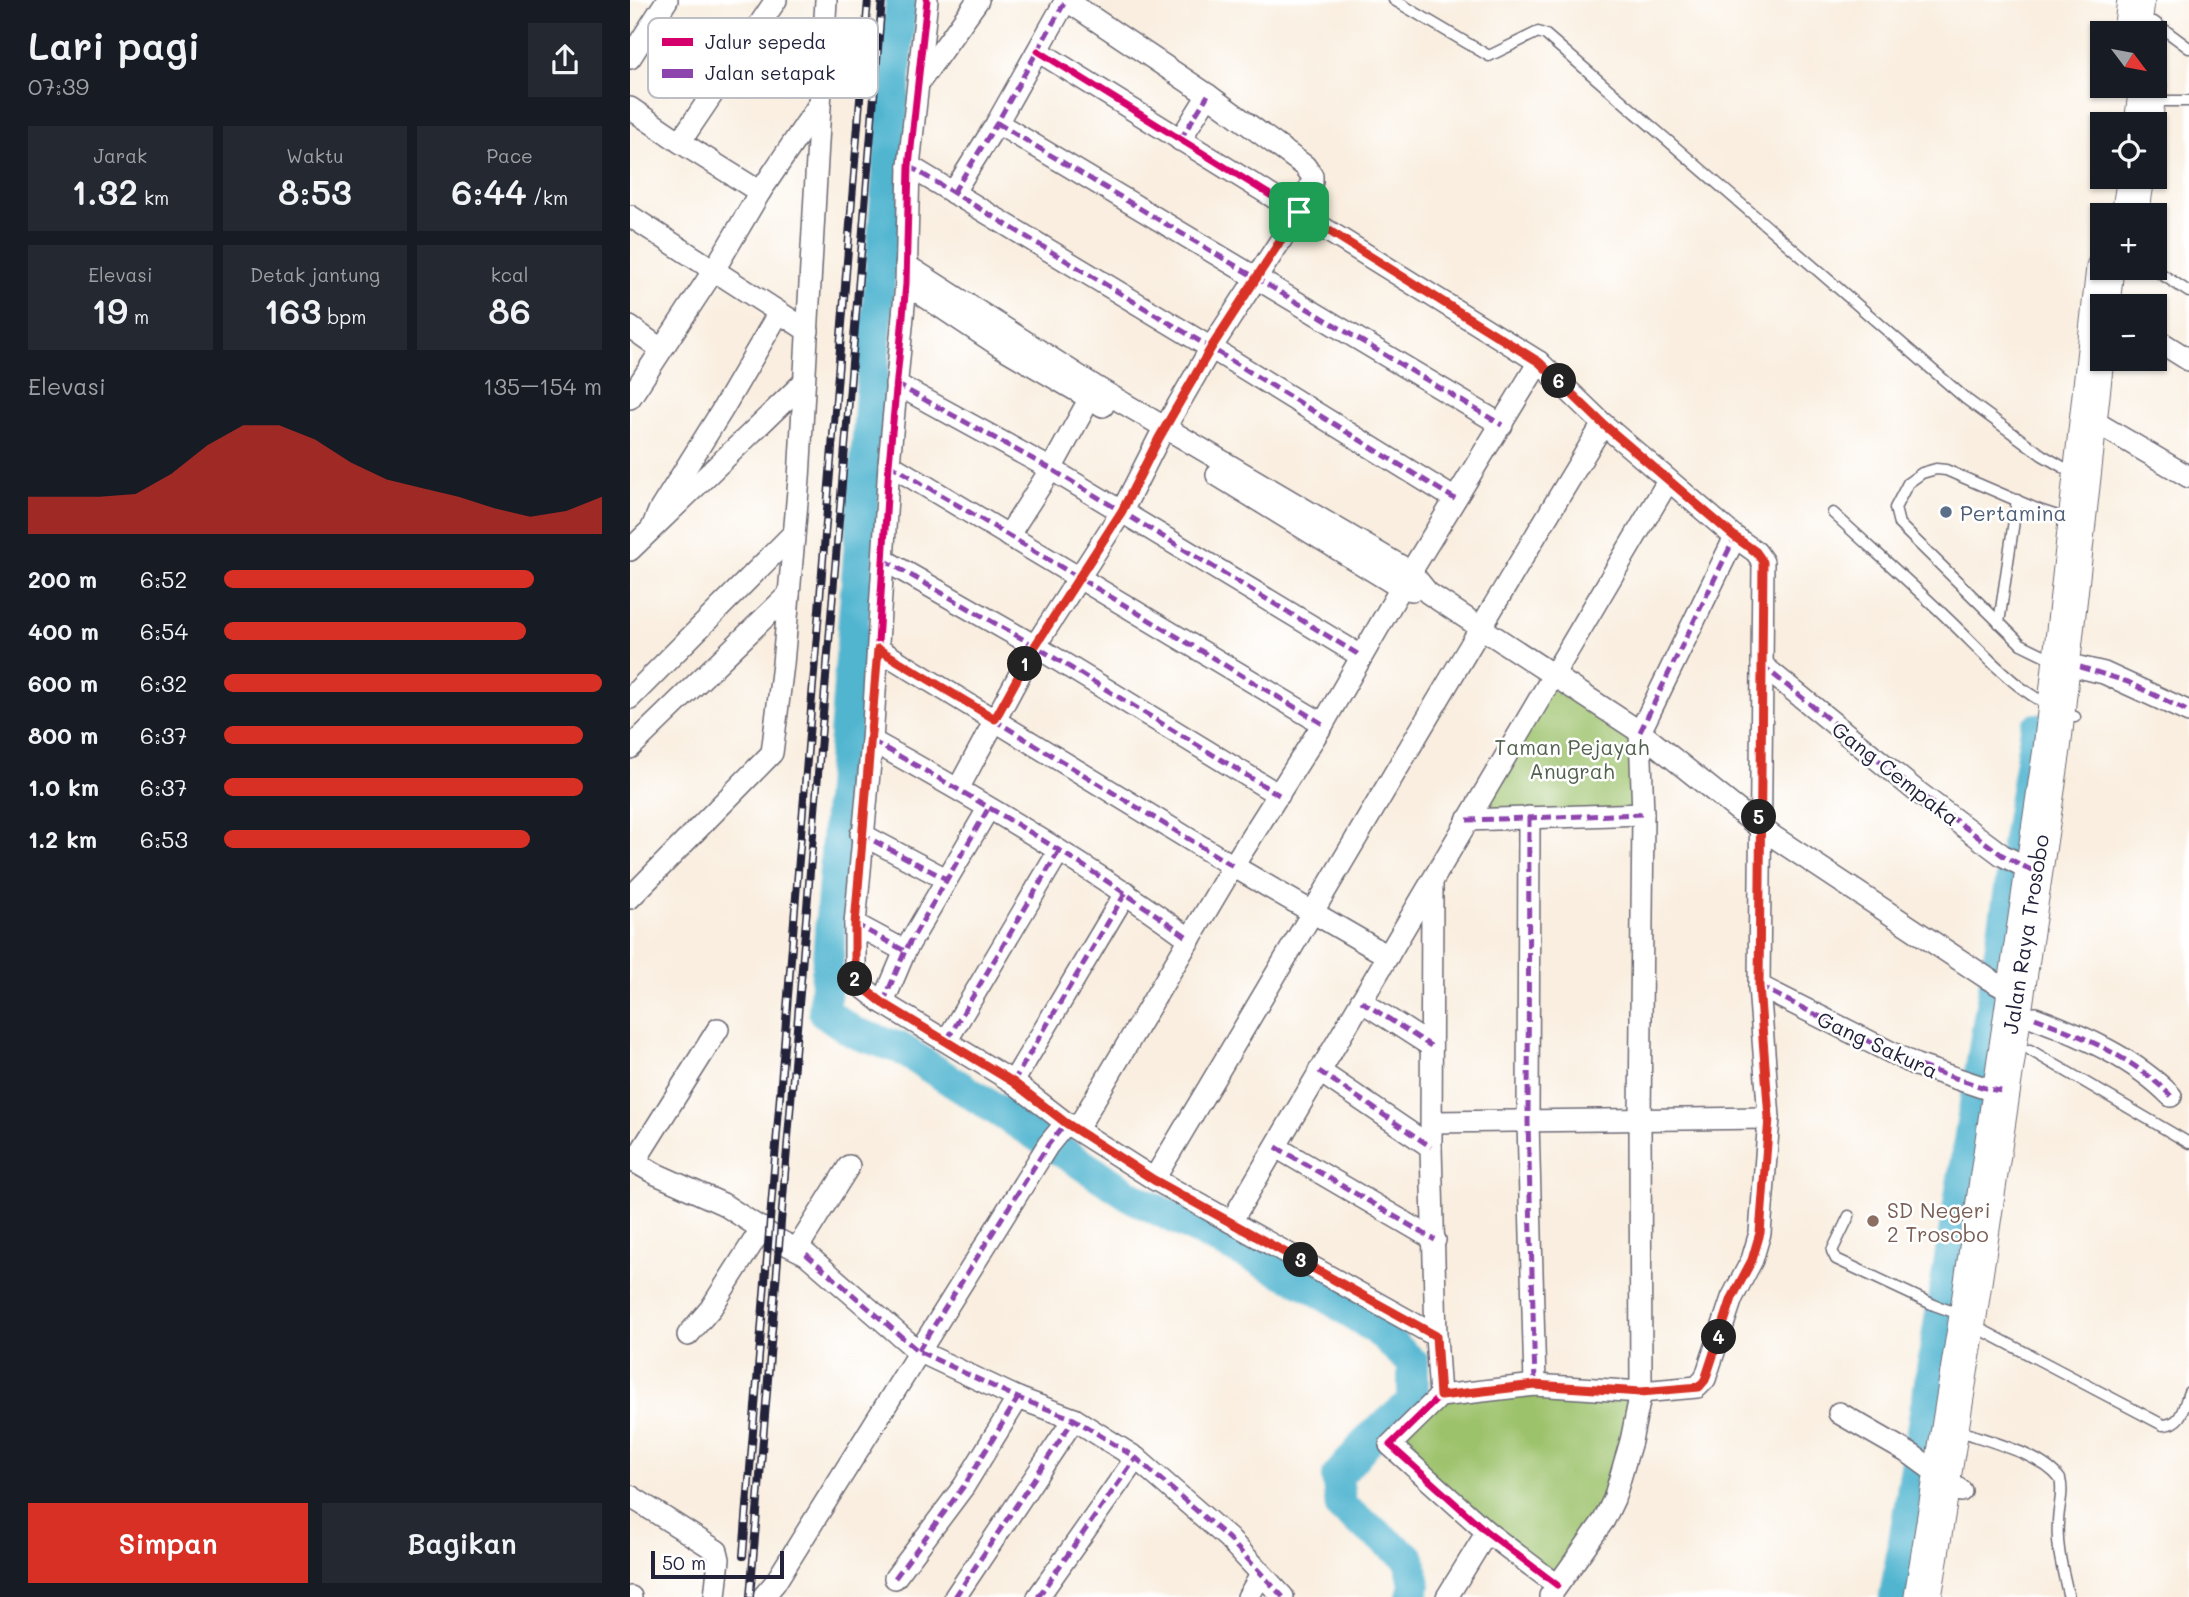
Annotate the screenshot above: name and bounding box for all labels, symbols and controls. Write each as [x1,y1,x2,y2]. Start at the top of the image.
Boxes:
legend [648,18,878,98]
text: Lari pagi [28,20,200,70]
north arrow [2090,21,2166,98]
map controls [2090,21,2167,371]
button: share [528,23,602,97]
text: Jalur sepeda [705,29,826,54]
text: Jalan setapak [705,60,835,85]
text: 07:39 [28,71,89,101]
button: locate [2090,112,2167,189]
text: Jarak [93,143,147,168]
text: Waktu [286,143,344,168]
text: Pace [486,143,533,168]
text: 1.32 [71,168,138,214]
text: 8:53 [278,168,352,214]
text: 6:44 [451,168,527,214]
pin [1269,182,1329,242]
text: km [138,185,169,210]
text: /km [527,185,568,210]
icon: arrive [1280,193,1318,231]
button: + [2090,203,2167,280]
text: Elevasi [88,262,153,287]
text: Detak jantung [250,262,380,287]
text: kcal [491,262,529,287]
text: 19 [91,287,128,333]
text: 163 [264,287,321,333]
text: 86 [488,287,531,333]
button: − [2090,294,2167,371]
text: m [128,304,149,329]
text: bpm [321,304,366,329]
pin: 6 [1542,364,1576,398]
text: 6 [1553,368,1564,393]
text: Elevasi [28,371,106,401]
text: 135–154 m [483,371,602,401]
place label: Pertamina [1960,499,2067,526]
marker: Pertamina [1938,504,1954,520]
text: 200 m [28,564,97,594]
text: 6:52 [140,564,187,594]
text: 400 m [28,616,99,646]
text: 6:54 [140,616,188,646]
pin: 1 [1008,646,1042,682]
text: 1 [1020,651,1029,676]
text: 600 m [28,668,98,698]
text: 6:32 [140,668,187,698]
street label: Gang Cempaka [1827,715,1965,831]
text: 800 m [28,720,98,750]
text: 6:37 [140,720,187,750]
park label: Taman Pejayah Anugrah [1495,733,1649,784]
text: 1.0 km [28,772,99,802]
text: 6:37 [140,772,187,802]
pin: 5 [1742,800,1776,834]
text: 5 [1753,804,1764,829]
text: 1.2 km [28,824,97,854]
text: 6:53 [140,824,188,854]
street label: Jalan Raya Trosobo [1996,832,2054,1036]
pin: 2 [838,962,873,996]
text: 2 [849,966,860,991]
street label: Gang Sakura [1813,1004,1943,1084]
place label: SD Negeri 2 Trosobo [1887,1196,1991,1247]
marker: SD Negeri 2 Trosobo [1865,1213,1881,1229]
pin: 3 [1284,1242,1318,1278]
text: 3 [1295,1247,1306,1272]
pin: 4 [1702,1320,1736,1354]
text: 4 [1712,1324,1725,1349]
button: Simpan [28,1503,308,1583]
button: Bagikan [322,1503,602,1583]
scale bar [651,1548,784,1580]
text: 50 m [662,1550,706,1575]

